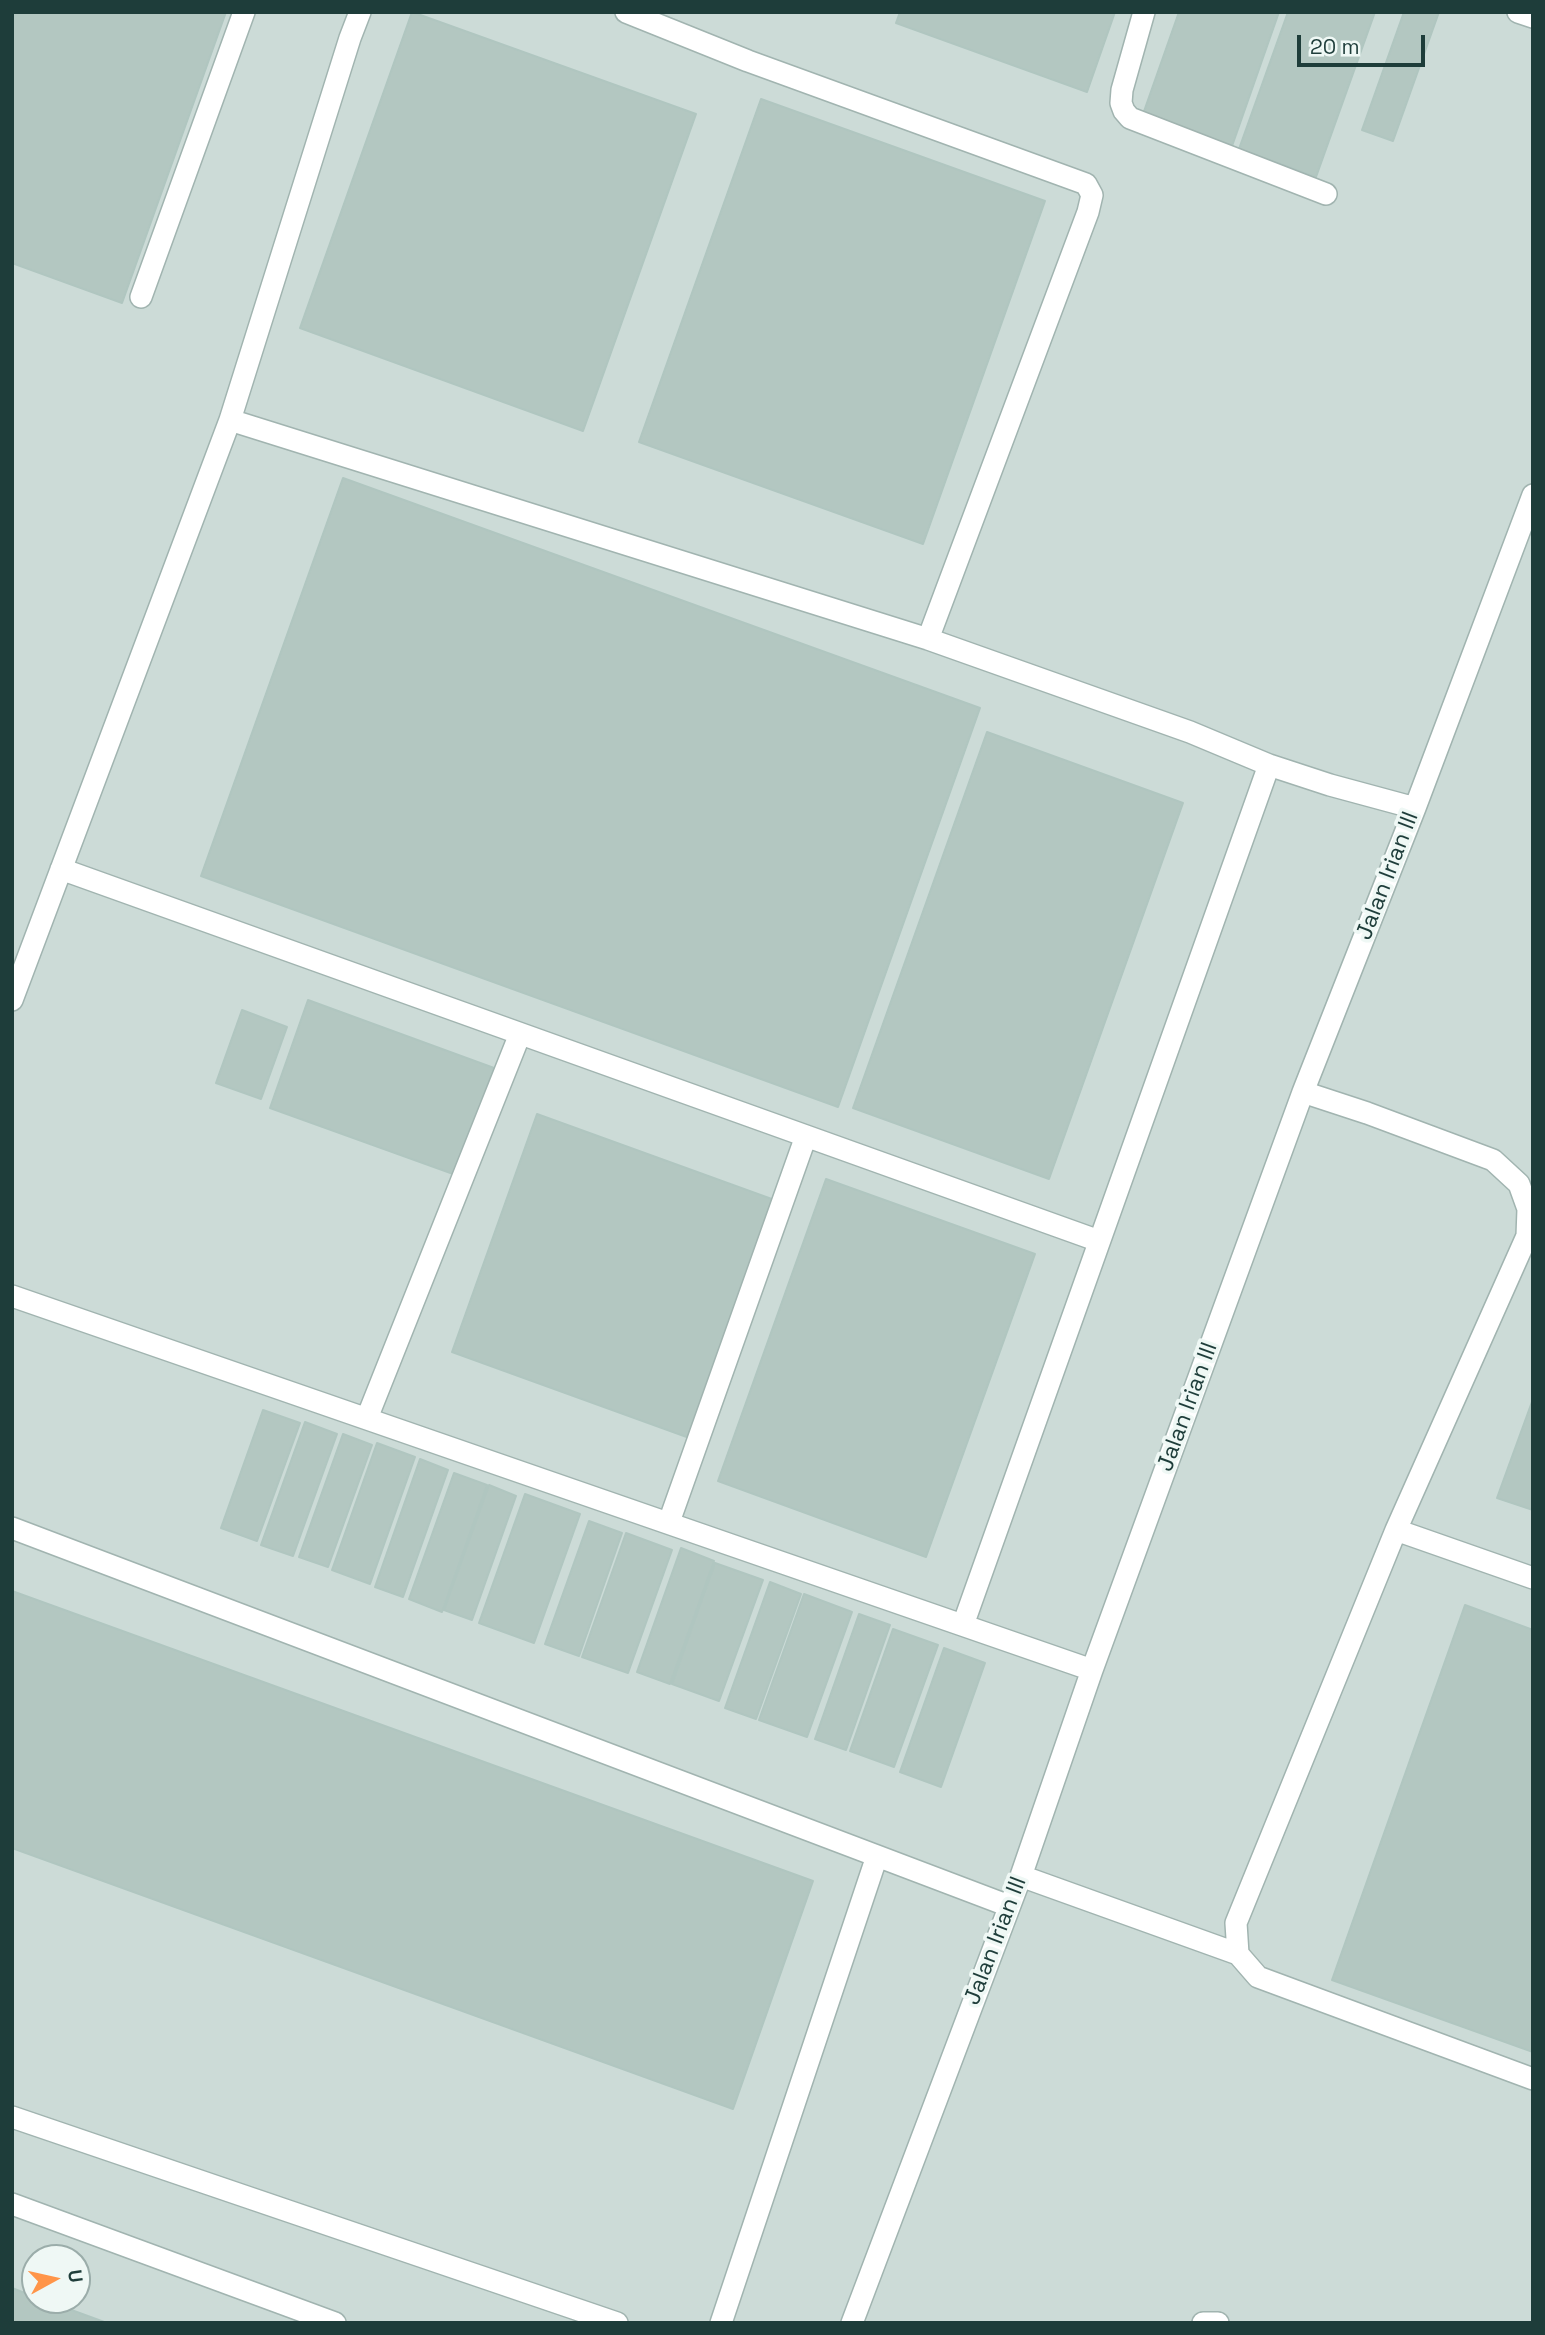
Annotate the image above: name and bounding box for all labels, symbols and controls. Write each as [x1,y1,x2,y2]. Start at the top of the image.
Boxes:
scale bar [1300,21,1428,65]
text: 20 m [1310,33,1360,60]
street label: Jalan Irian III [1351,808,1425,944]
street label: Jalan Irian III [1152,1339,1224,1475]
street label: Jalan Irian III [959,1873,1033,2009]
north arrow [21,2244,91,2314]
text: U [62,2268,89,2284]

